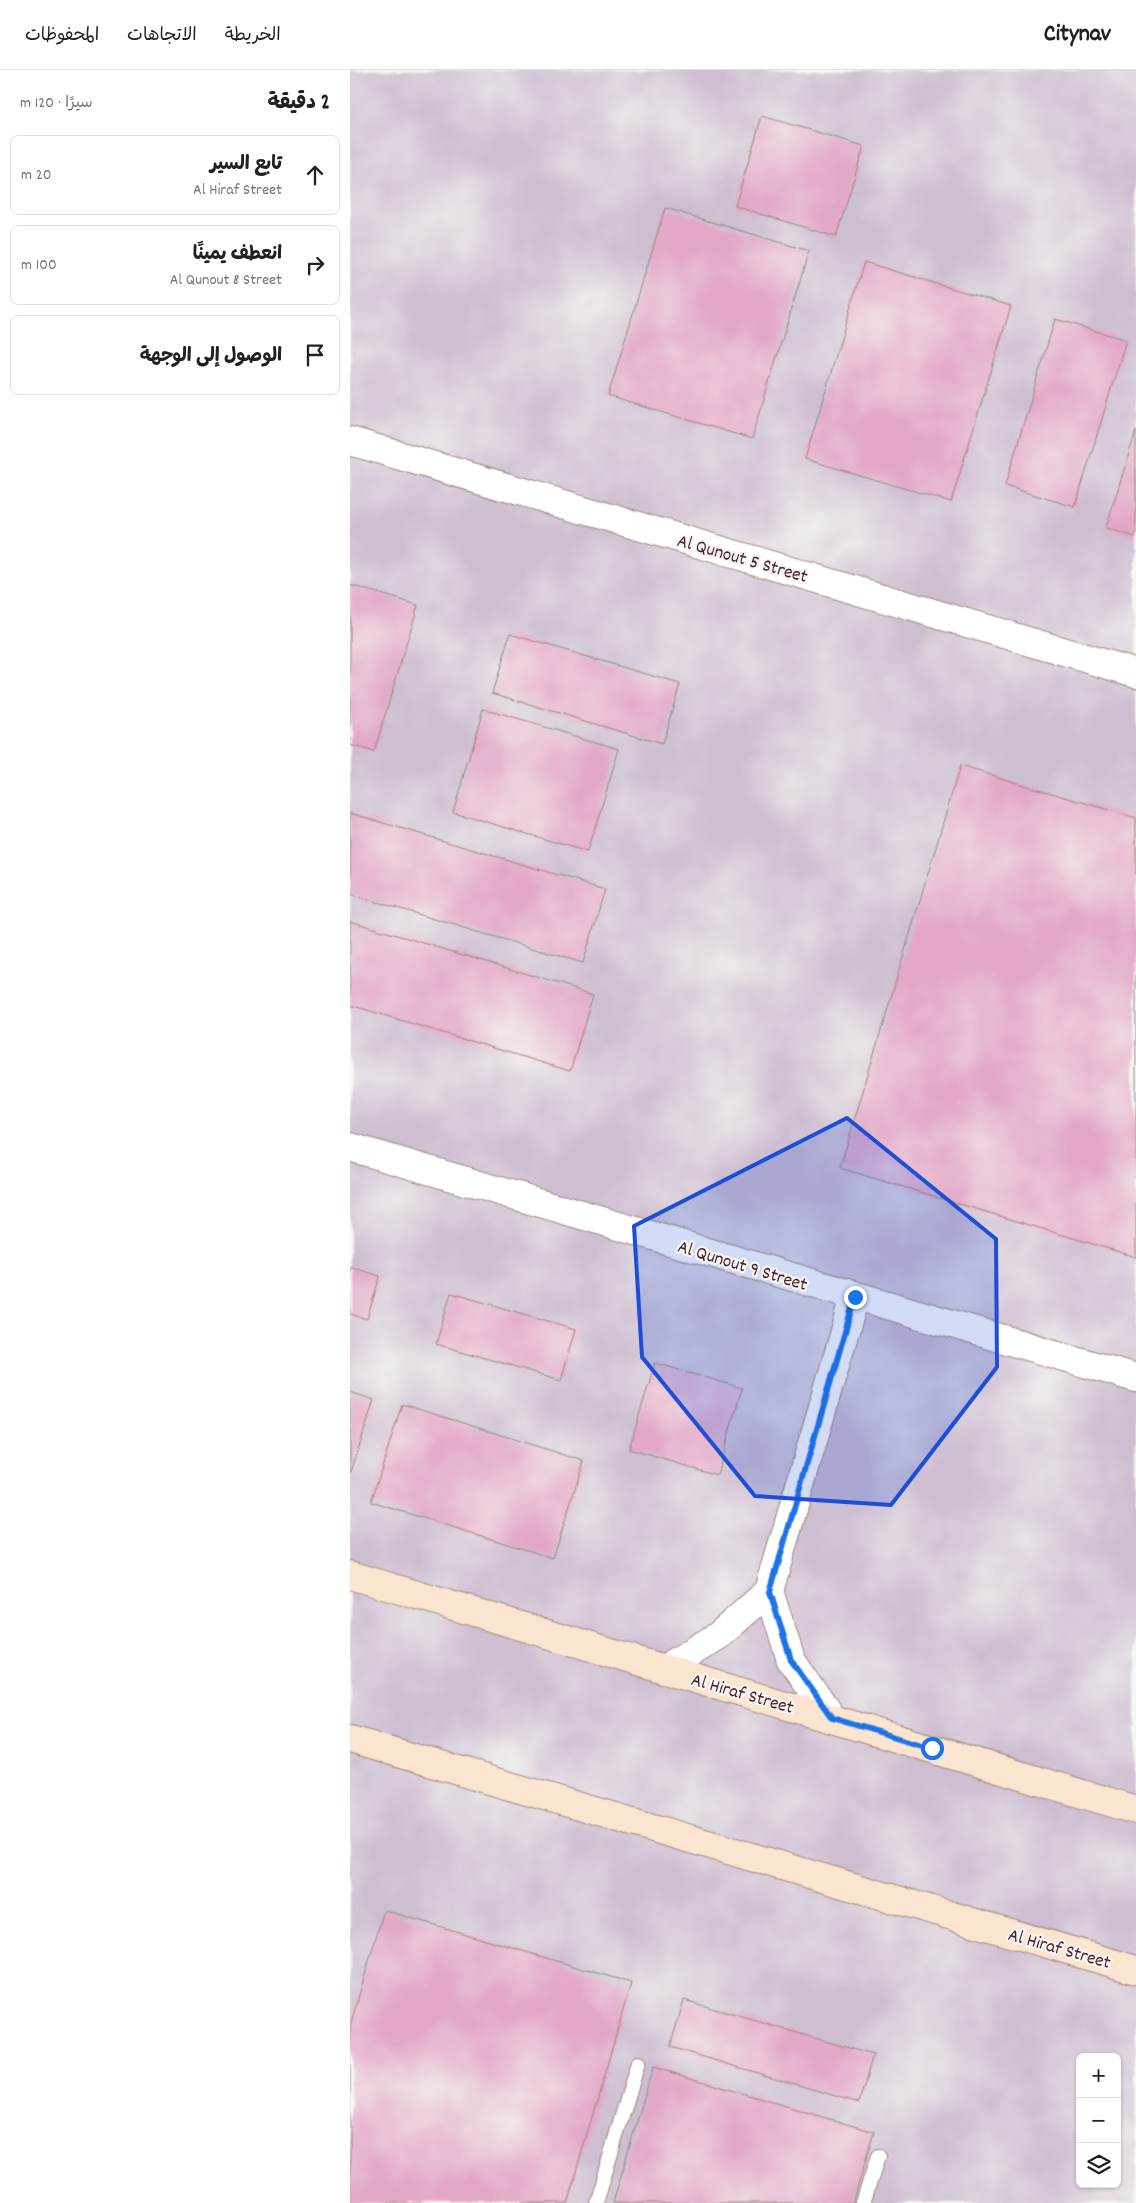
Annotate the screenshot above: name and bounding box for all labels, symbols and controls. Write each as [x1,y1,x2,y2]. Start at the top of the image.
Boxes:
text: Citynav [1044,18,1111,52]
text: المحفوظات [25,24,99,49]
text: الاتجاهات [127,24,197,49]
text: الخريطة [225,24,281,49]
text: 2 دقيقة [268,89,330,119]
text: سيرًا · 120 m [20,92,93,115]
text: تابع السير [210,152,282,179]
icon: ahead [301,161,329,189]
text: 20 m [21,164,51,187]
text: Al Hiraf Street [193,179,282,202]
text: انعطف يمينًا [193,242,282,269]
icon: right [301,251,329,279]
text: 100 m [21,254,57,277]
text: Al Qunout 8 Street [170,269,282,292]
icon: arrive [301,341,329,369]
text: الوصول إلى الوجهة [140,344,282,371]
street label: Al Qunout 5 Street [674,529,810,592]
street label: Al Qunout 9 Street [674,1235,810,1300]
route end [844,1286,867,1309]
street label: Al Hiraf Street [688,1668,797,1723]
route start [921,1737,944,1760]
street label: Al Hiraf Street [1005,1923,1114,1978]
map controls [1076,2053,1121,2188]
button: + [1076,2053,1121,2098]
button: − [1076,2098,1121,2143]
button: layers [1076,2143,1121,2188]

